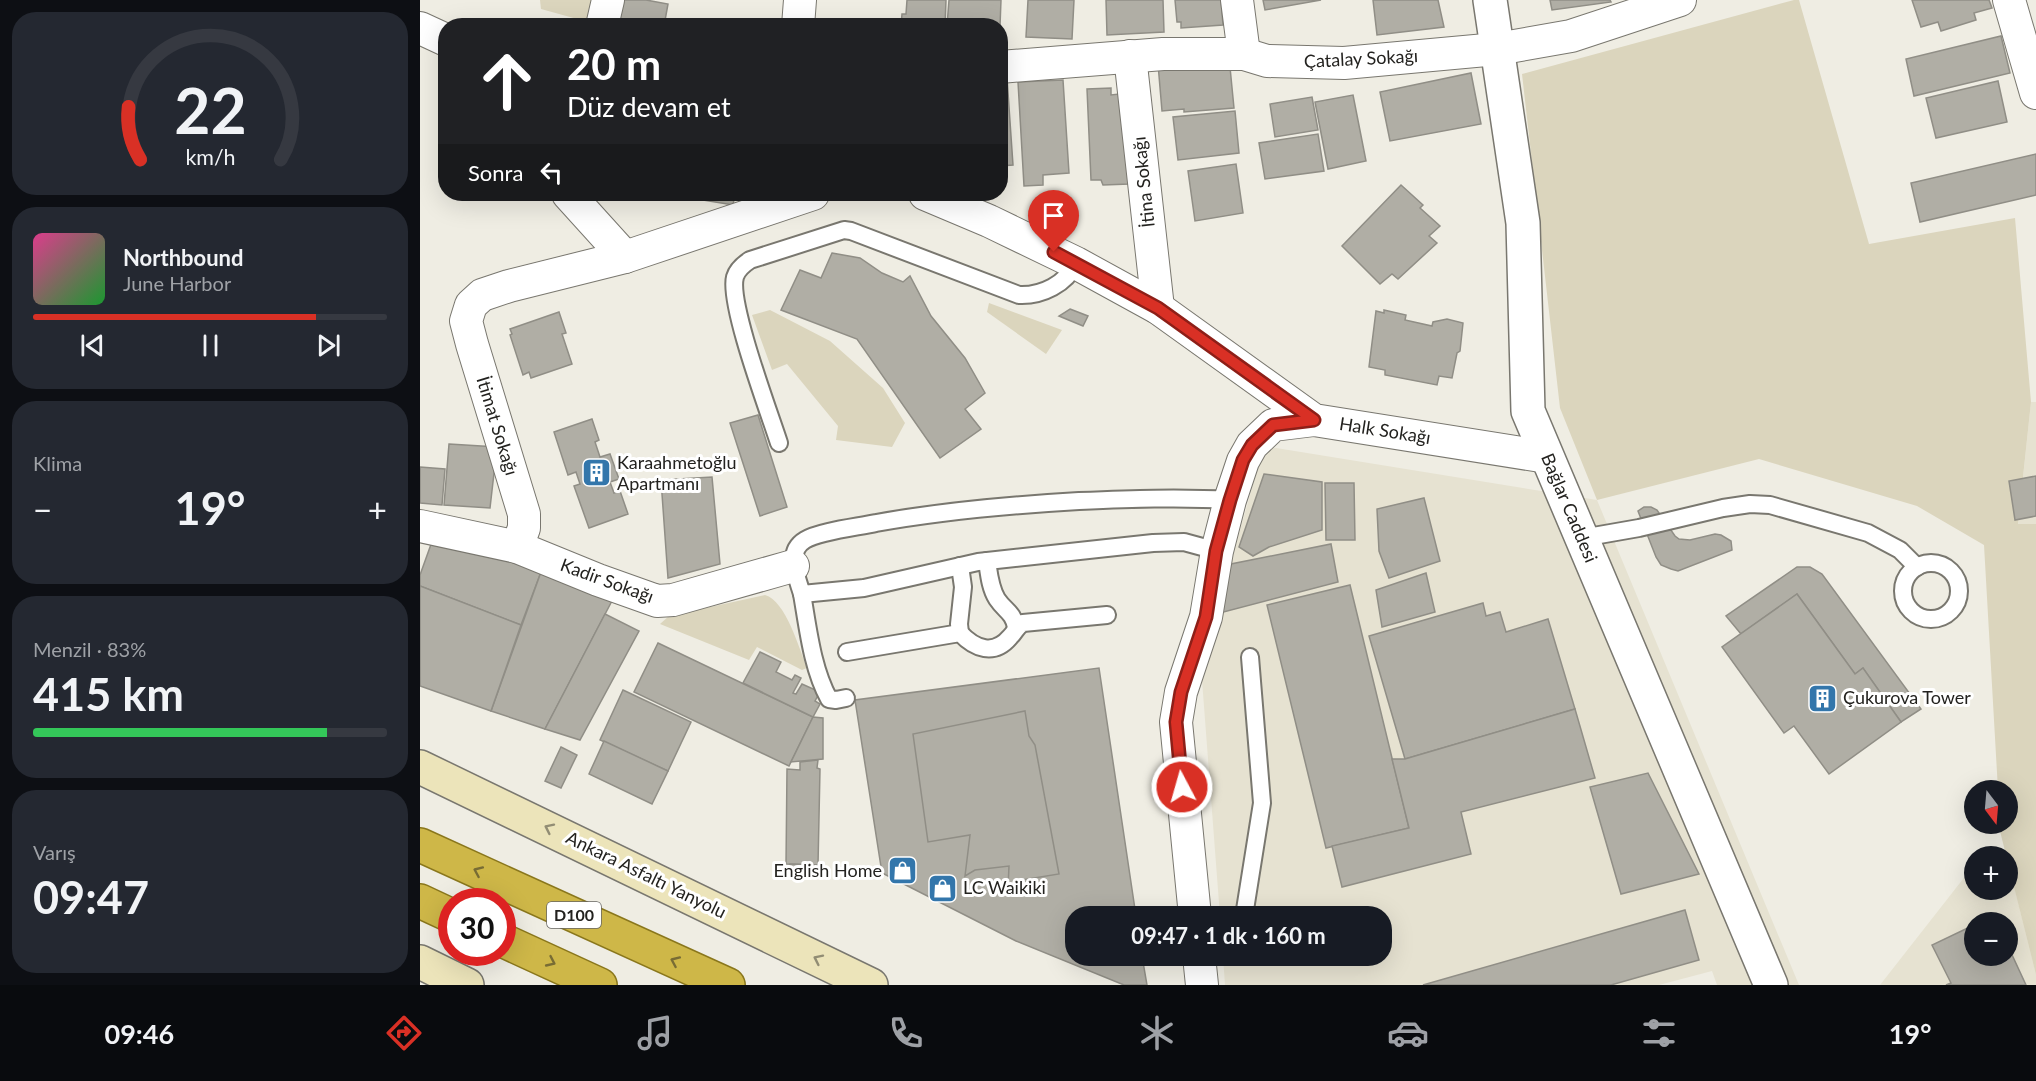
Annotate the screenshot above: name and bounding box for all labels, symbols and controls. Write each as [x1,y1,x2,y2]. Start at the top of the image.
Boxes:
text: 20 m [567,39,661,89]
icon: ahead [468,42,546,120]
street label: Çatalay Sokağı [1303,44,1419,72]
text: 22 [174,72,246,147]
text: Düz devam et [567,90,731,123]
street label: İtina Sokağı [1127,136,1159,229]
text: km/h [185,145,235,171]
icon: left [535,156,568,189]
text: Sonra [468,159,523,186]
pin [1028,190,1079,252]
icon: arrive [1037,199,1070,232]
text: Northbound [123,244,243,271]
text: June Harbor [123,271,231,295]
icon: previous [76,329,109,362]
icon: pause [194,329,227,362]
icon: next [312,329,345,362]
street label: İtimat Sokağı [472,374,523,478]
street label: Halk Sokağı [1338,412,1432,448]
street label: Bağlar Caddesi [1537,450,1603,566]
text: Klima [33,451,82,475]
place label: Karaahmetoğlu Apartmanı [617,451,737,494]
building icon: Karaahmetoğlu Apartmanı [580,457,612,489]
text: 19° [175,481,245,535]
text: − [33,489,52,529]
text: + [368,489,387,529]
street label: Kadir Sokağı [558,553,657,607]
text: Menzil · 83% [33,637,146,661]
text: 415 km [33,667,184,721]
building icon: Çukurova Tower [1806,682,1838,714]
place label: Çukurova Tower [1843,686,1971,708]
position arrow [1150,755,1214,819]
north arrow [1964,780,2018,834]
map controls [1964,780,2018,966]
one-way arrow [544,823,555,835]
street label: Ankara Asfaltı Yanyolu [563,826,730,922]
text: Varış [33,840,76,864]
button: + [1964,846,2018,900]
shop icon: English Home [887,855,919,887]
place label: English Home [773,859,882,881]
one-way arrow [474,867,485,879]
text: 09:47 [33,870,149,924]
shop icon: LC Waikiki [926,872,958,904]
place label: LC Waikiki [963,876,1046,898]
speed limit sign: 30 [438,888,516,966]
road number: D100 [547,902,601,928]
button: − [1964,912,2018,966]
text: 09:47 · 1 dk · 160 m [1131,922,1326,949]
one-way arrow [545,955,556,967]
one-way arrow [814,955,825,967]
one-way arrow [670,956,681,968]
icon: directions [383,1012,425,1054]
icon: music [634,1012,676,1054]
icon: phone [885,1012,927,1054]
icon: climate [1136,1012,1178,1054]
icon: car [1387,1012,1429,1054]
icon: filters [1638,1012,1680,1054]
text: 09:46 [104,1017,174,1050]
text: 19° [1889,1017,1931,1050]

